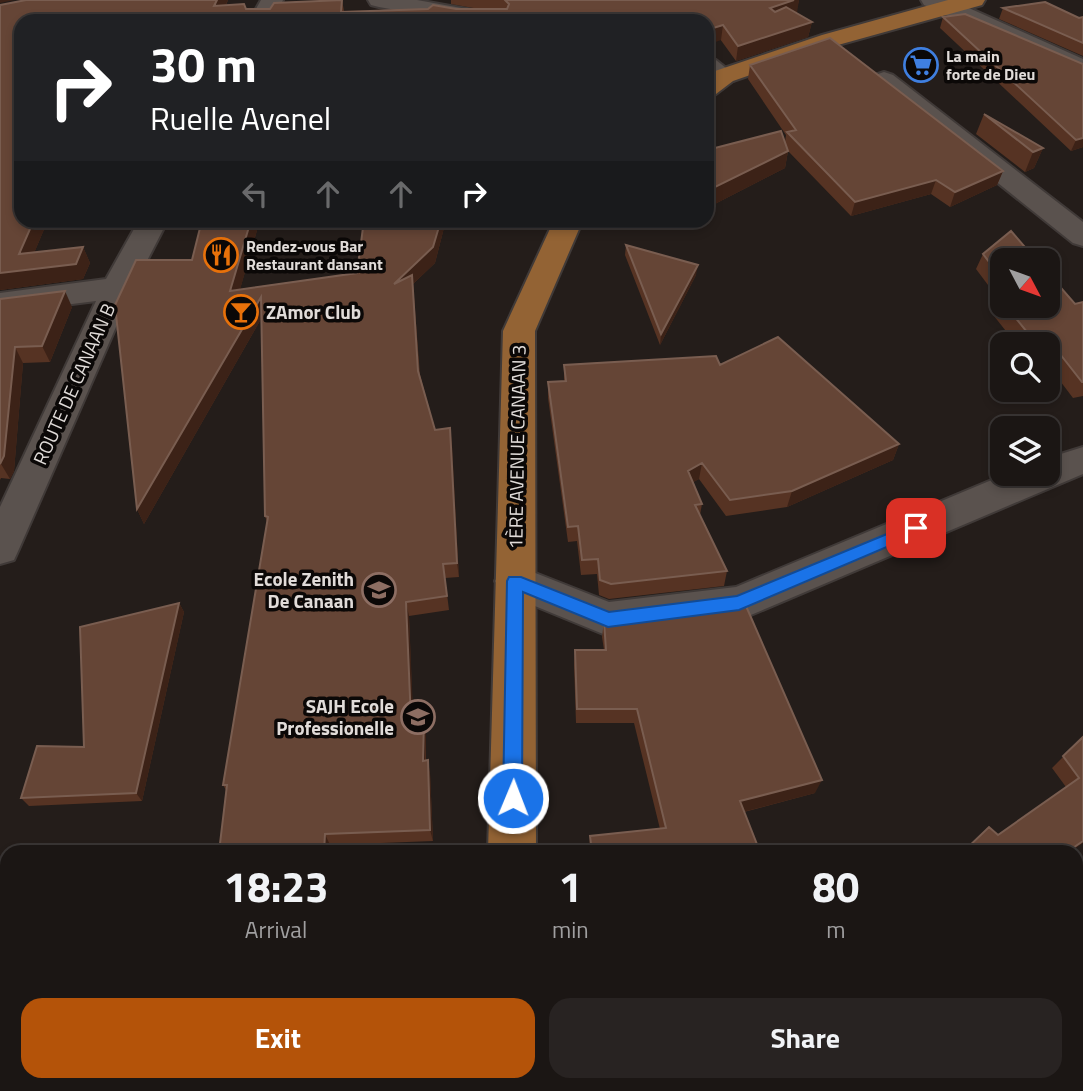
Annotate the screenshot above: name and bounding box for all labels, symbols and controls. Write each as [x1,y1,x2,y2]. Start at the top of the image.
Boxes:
text: 30 m [150,26,257,101]
icon: right [35,42,126,133]
place label: La main forte de Dieu [946,44,1035,86]
supermarket icon: La main forte de Dieu [902,46,940,84]
text: Ruelle Avenel [150,94,331,142]
icon: left [236,175,274,213]
icon: ahead [309,175,347,213]
icon: ahead [382,175,420,213]
icon: right [455,175,493,213]
place label: Rendez-vous Bar Restaurant dansant [246,234,383,276]
restaurant icon: Rendez-vous Bar Restaurant dansant [202,236,240,274]
north arrow [990,248,1060,318]
map controls [990,248,1060,486]
bar icon: ZAmor Club [222,293,260,331]
place label: ZAmor Club [266,297,361,326]
street label: ROUTE DE CANAAN B [25,298,122,469]
button: search [990,332,1060,402]
street label: 1ÈRE AVENUE CANAAN 3 [500,345,533,549]
button: layers [990,416,1060,486]
pin [886,498,946,558]
icon: arrive [897,509,935,547]
place label: Ecole Zenith De Canaan [254,564,354,615]
school or university icon: Ecole Zenith De Canaan [360,571,398,609]
place label: SAJH Ecole Professionelle [276,691,394,742]
school or university icon: SAJH Ecole Professionelle [399,698,437,736]
position arrow [476,761,550,835]
text: 18:23 [224,854,328,918]
text: 1 [559,854,582,918]
text: 80 [812,854,859,918]
text: Arrival [245,912,307,947]
text: min [552,912,589,947]
text: m [826,912,845,947]
button: Exit [21,998,535,1078]
button: Share [549,998,1062,1078]

